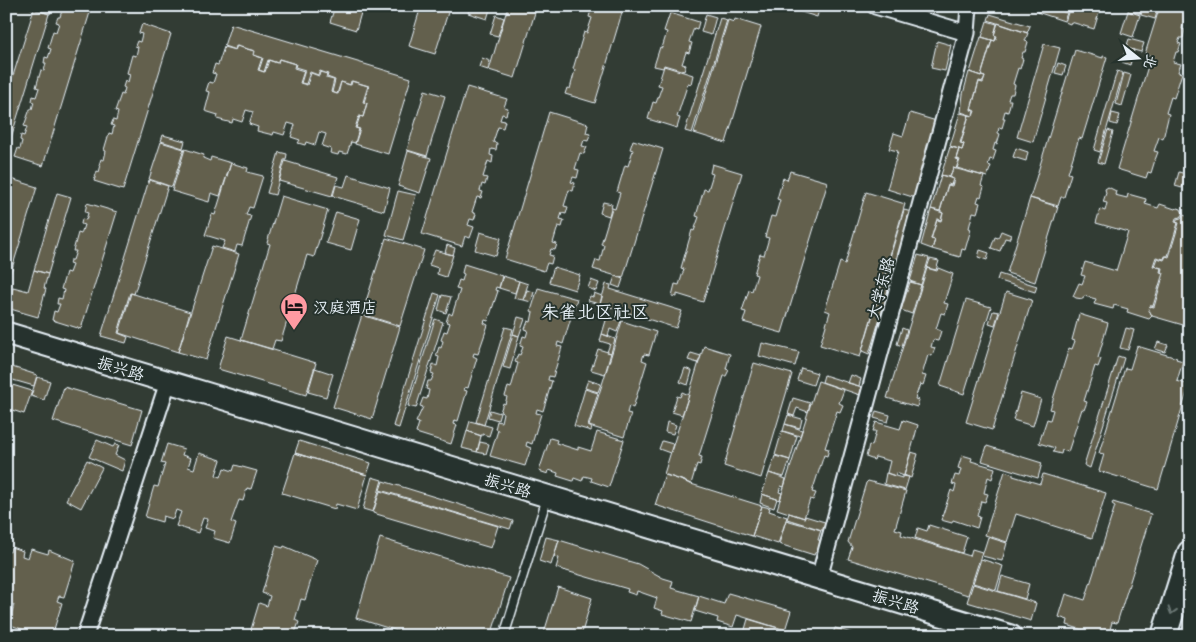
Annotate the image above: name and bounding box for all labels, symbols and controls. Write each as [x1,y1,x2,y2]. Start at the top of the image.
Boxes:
north arrow [1114,32,1164,82]
text: 北 [1140,52,1162,71]
street label: 大学东路 [861,254,899,322]
hotel icon: 汉庭酒店 [279,292,309,331]
place label: 汉庭酒店 [313,296,377,318]
district label: 朱雀北区社区 [541,299,649,324]
street label: 振兴路 [95,350,147,386]
street label: 振兴路 [482,467,534,503]
street label: 振兴路 [870,583,922,619]
one-way arrow [1167,606,1177,615]

